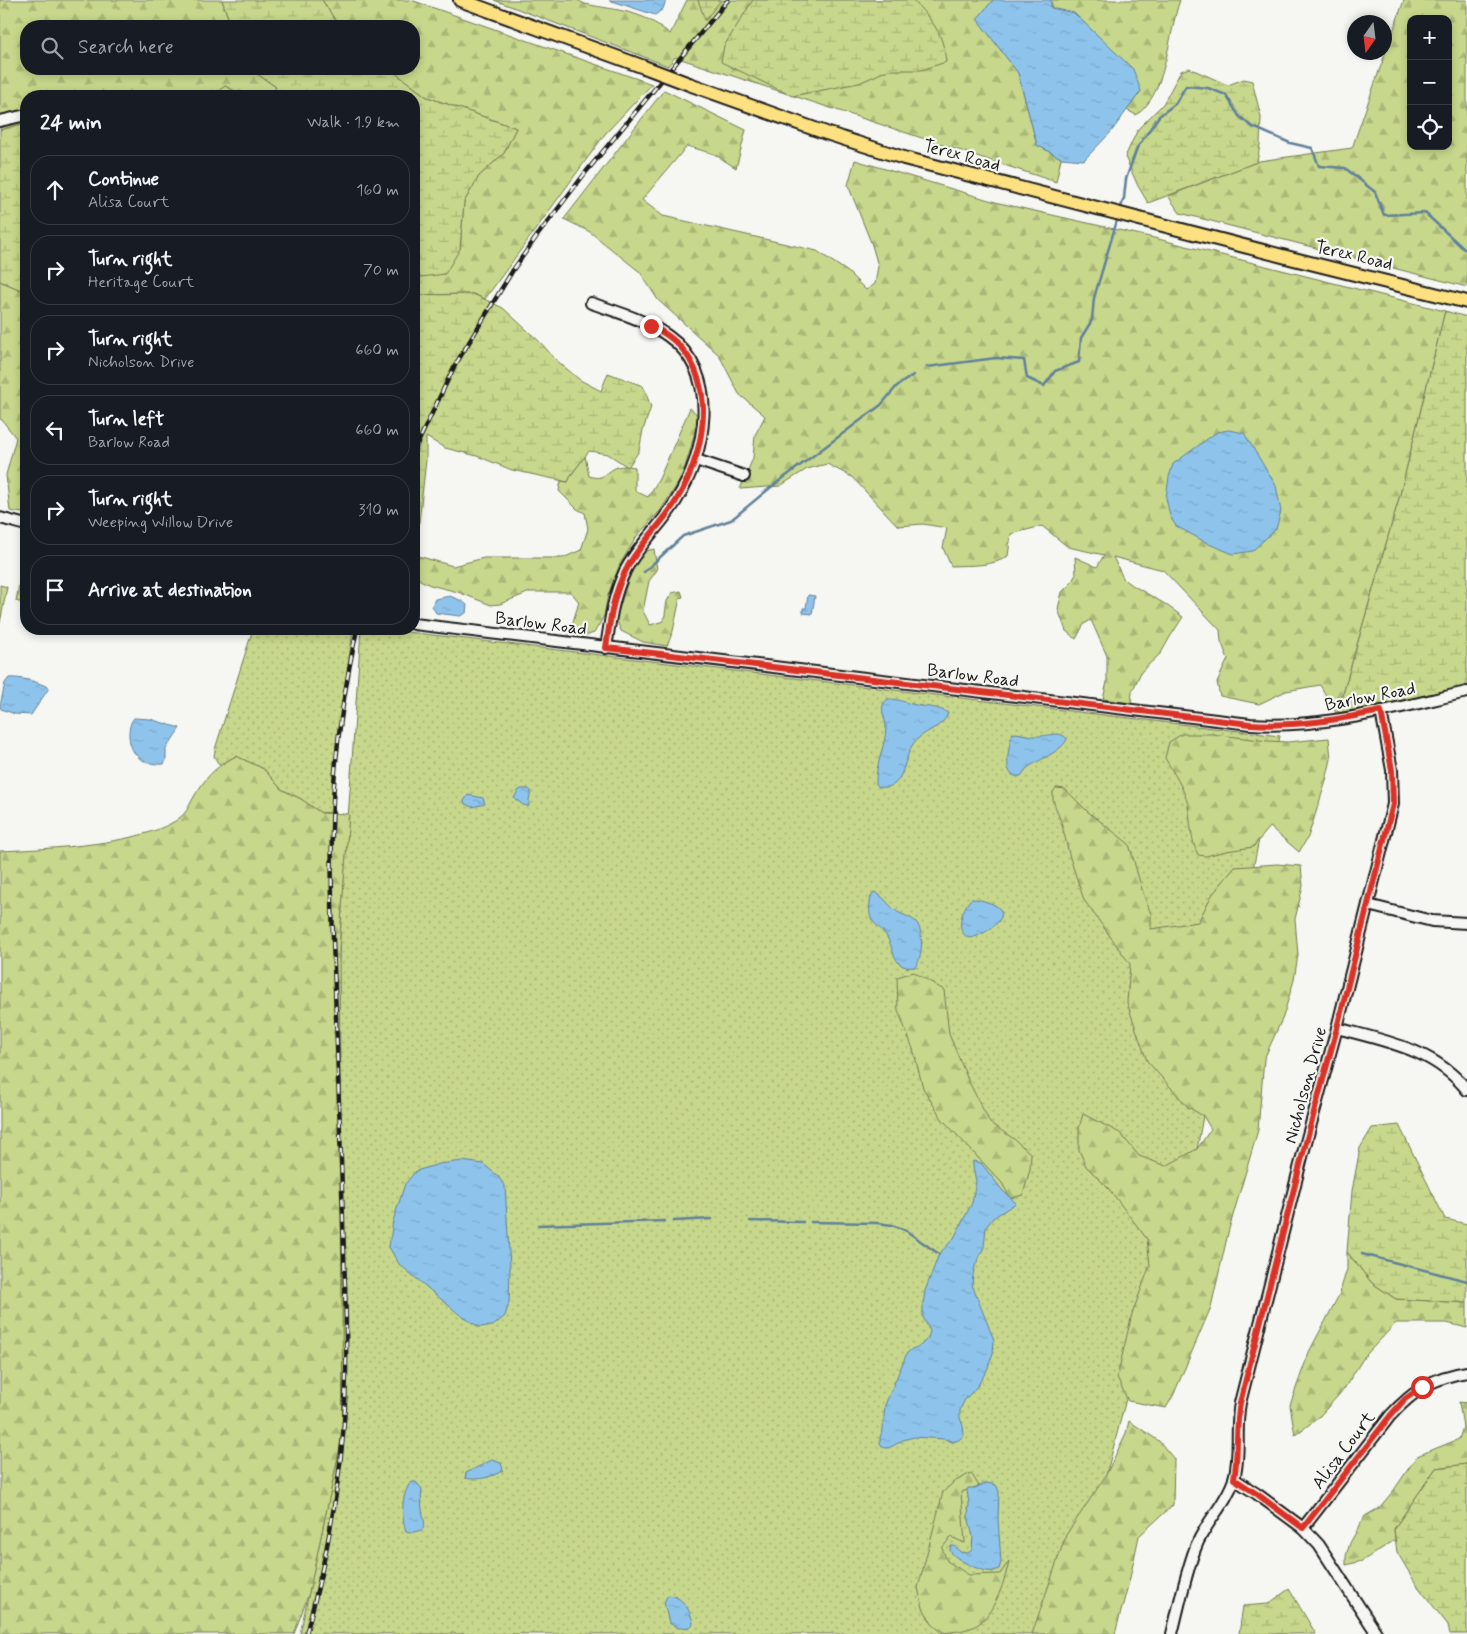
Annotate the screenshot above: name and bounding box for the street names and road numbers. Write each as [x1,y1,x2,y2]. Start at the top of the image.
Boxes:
street label: Terex Road [921,134,1003,178]
street label: Terex Road [1313,235,1395,277]
street label: Barlow Road [494,606,588,642]
street label: Barlow Road [926,658,1020,694]
street label: Barlow Road [1323,676,1418,718]
street label: Nicholson Drive [1279,1024,1333,1146]
street label: Alisa Court [1307,1406,1381,1494]

